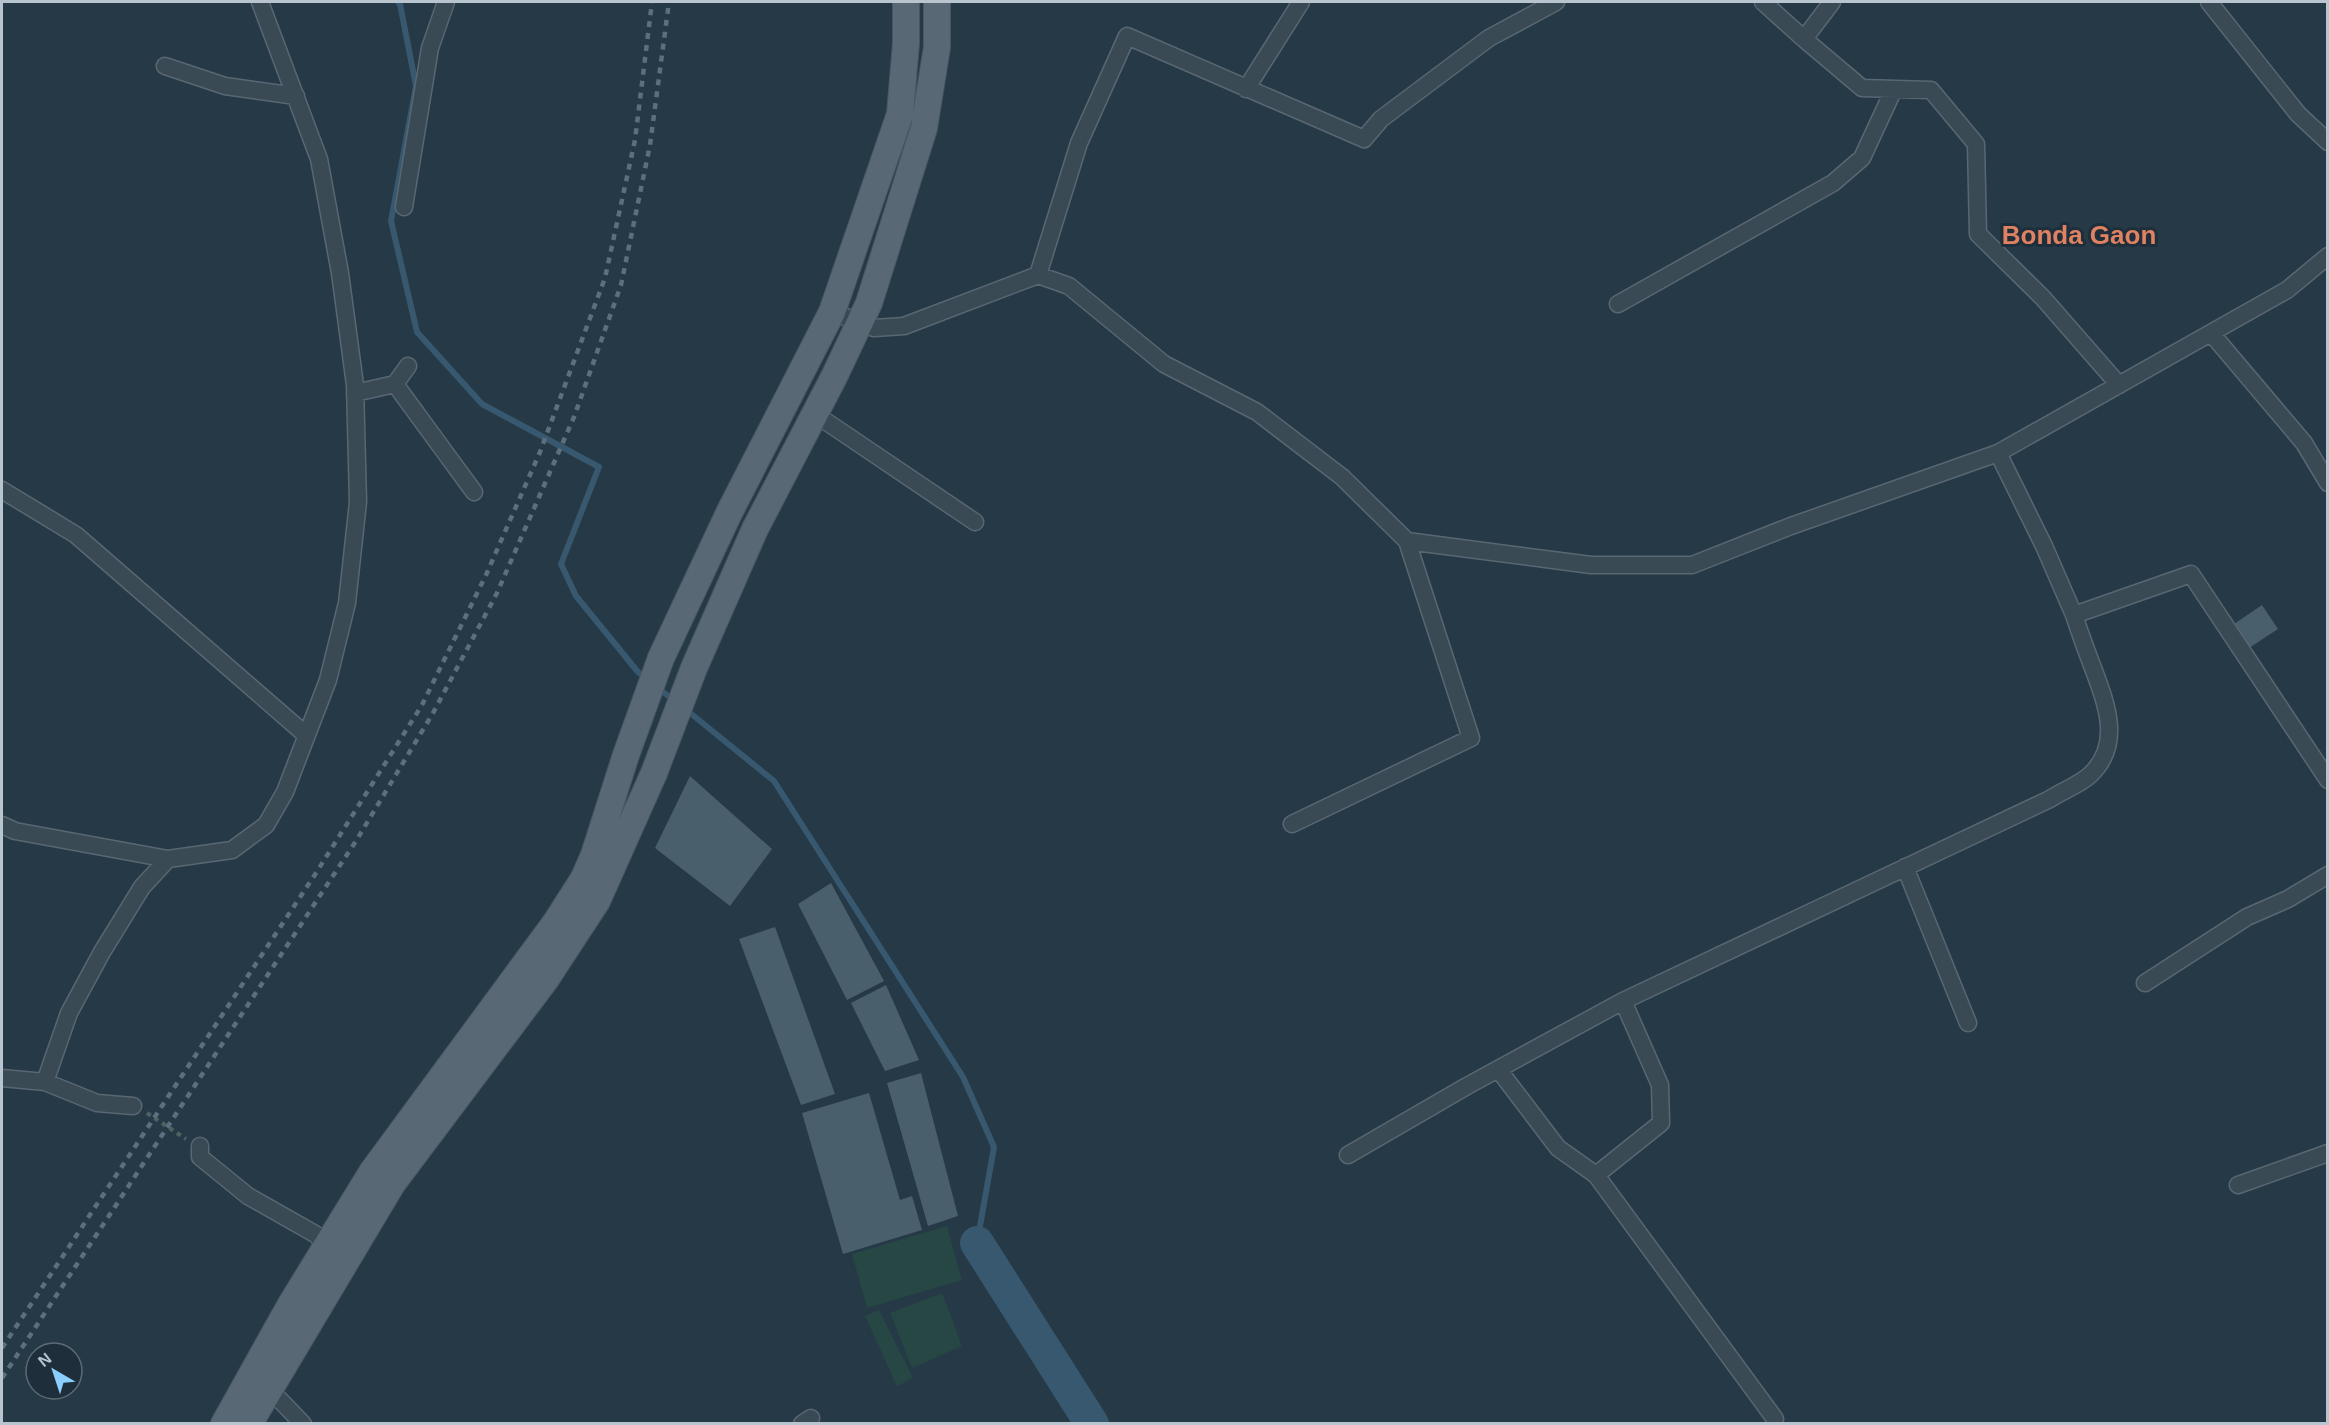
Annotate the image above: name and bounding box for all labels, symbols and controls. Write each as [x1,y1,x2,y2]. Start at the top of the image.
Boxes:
district label: Bonda Gaon [2002,220,2156,250]
north arrow [24,1341,84,1401]
text: N [35,1349,55,1370]

